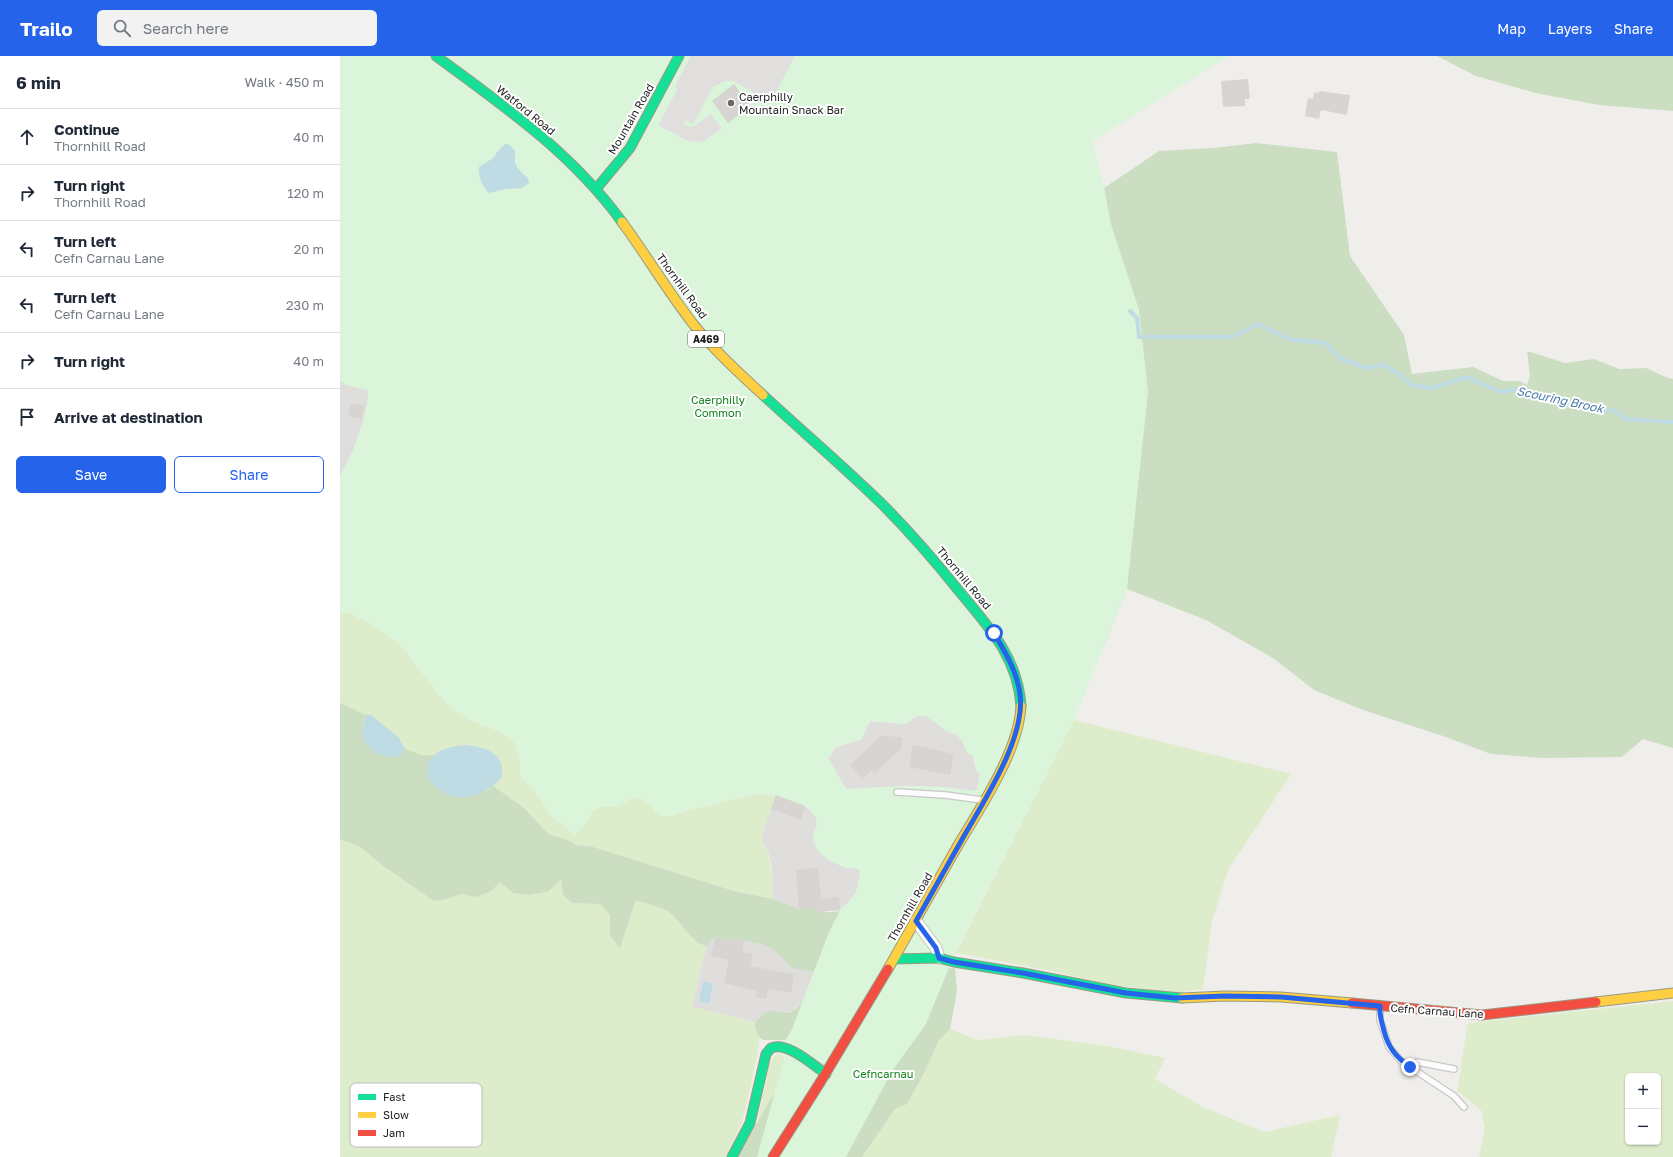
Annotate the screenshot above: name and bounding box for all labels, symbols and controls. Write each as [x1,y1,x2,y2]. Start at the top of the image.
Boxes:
search box [97,10,377,46]
text: Trailo [20,17,73,40]
icon: search [111,17,133,39]
text: Search here [143,19,229,37]
text: Map [1497,20,1526,37]
text: Layers [1548,20,1592,37]
text: Share [1614,20,1653,37]
text: 6 min [16,72,61,93]
text: Walk · 450 m [245,74,324,90]
street label: Mountain Road [605,81,656,156]
street label: Watford Road [494,82,558,137]
place label: Caerphilly Mountain Snack Bar [739,90,845,116]
marker: Caerphilly Mountain Snack Bar [726,98,736,108]
text: Continue [54,120,120,138]
icon: ahead [16,126,38,148]
text: 40 m [293,129,324,145]
text: Thornhill Road [54,138,146,154]
text: Turn right [54,176,125,194]
icon: right [16,182,38,204]
text: 120 m [287,185,324,201]
text: Thornhill Road [54,194,146,210]
text: Turn left [54,232,116,250]
icon: left [16,238,38,260]
text: 20 m [294,241,324,257]
text: Cefn Carnau Lane [54,250,164,266]
street label: Thornhill Road [654,250,710,321]
text: Turn left [54,288,116,306]
icon: left [16,294,38,316]
text: 230 m [286,297,324,313]
text: Cefn Carnau Lane [54,306,164,322]
road number: A469 [688,331,724,347]
icon: right [16,350,38,372]
text: Turn right [54,352,125,370]
text: 40 m [293,353,324,369]
water label: Scouring Brook [1515,383,1606,416]
park label: Caerphilly Common [691,393,745,419]
icon: arrive [16,406,38,428]
text: Arrive at destination [54,408,203,426]
button: Save [16,456,166,493]
button: Share [174,456,324,493]
street label: Thornhill Road [934,544,994,612]
route start [985,624,1003,642]
street label: Thornhill Road [885,870,935,944]
street label: Cefn Carnau Lane [1390,1001,1484,1020]
route end [1401,1058,1419,1076]
park label: Cefncarnau [853,1067,913,1080]
map controls [1625,1073,1661,1145]
button: + [1625,1073,1661,1109]
legend [350,1083,482,1147]
text: Fast [383,1090,406,1103]
text: Slow [383,1108,409,1121]
button: − [1625,1109,1661,1145]
text: Jam [383,1126,405,1139]

